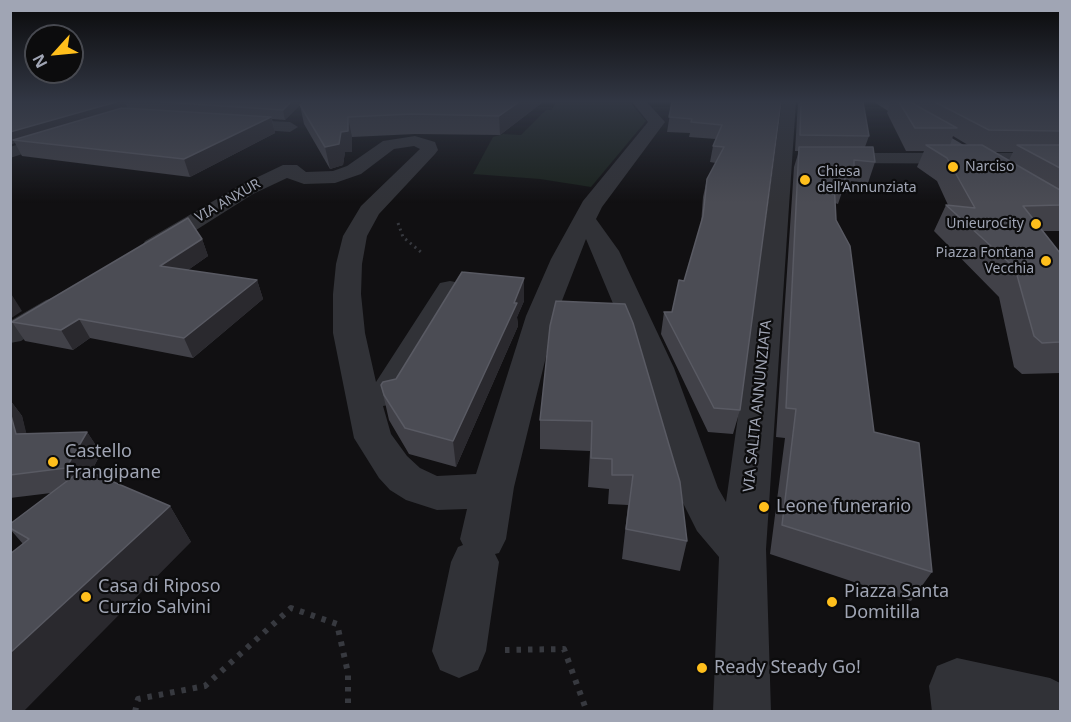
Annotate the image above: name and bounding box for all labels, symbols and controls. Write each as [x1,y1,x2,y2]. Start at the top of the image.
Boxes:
north arrow [24,24,84,84]
text: N [27,50,53,72]
place label: Narciso [965,159,1015,175]
marker: Narciso [946,160,960,174]
place label: Chiesa dell’Annunziata [817,164,917,196]
marker: Chiesa dell’Annunziata [798,173,812,187]
street label: VIA ANXUR [192,176,264,226]
place label: UnieuroCity [946,216,1024,232]
marker: UnieuroCity [1029,217,1043,231]
place label: Piazza Fontana Vecchia [936,245,1034,278]
marker: Piazza Fontana Vecchia [1039,254,1053,268]
street label: VIA SALITA ANNUNZIATA [740,319,776,493]
place label: Castello Frangipane [65,441,161,484]
marker: Castello Frangipane [46,455,60,469]
place label: Leone funerario [776,496,911,518]
marker: Leone funerario [757,500,771,514]
place label: Casa di Riposo Curzio Salvini [98,576,221,618]
place label: Piazza Santa Domitilla [844,581,949,624]
marker: Casa di Riposo Curzio Salvini [79,590,93,604]
marker: Piazza Santa Domitilla [825,595,839,609]
place label: Ready Steady Go! [714,657,861,679]
marker: Ready Steady Go! [695,661,709,675]

